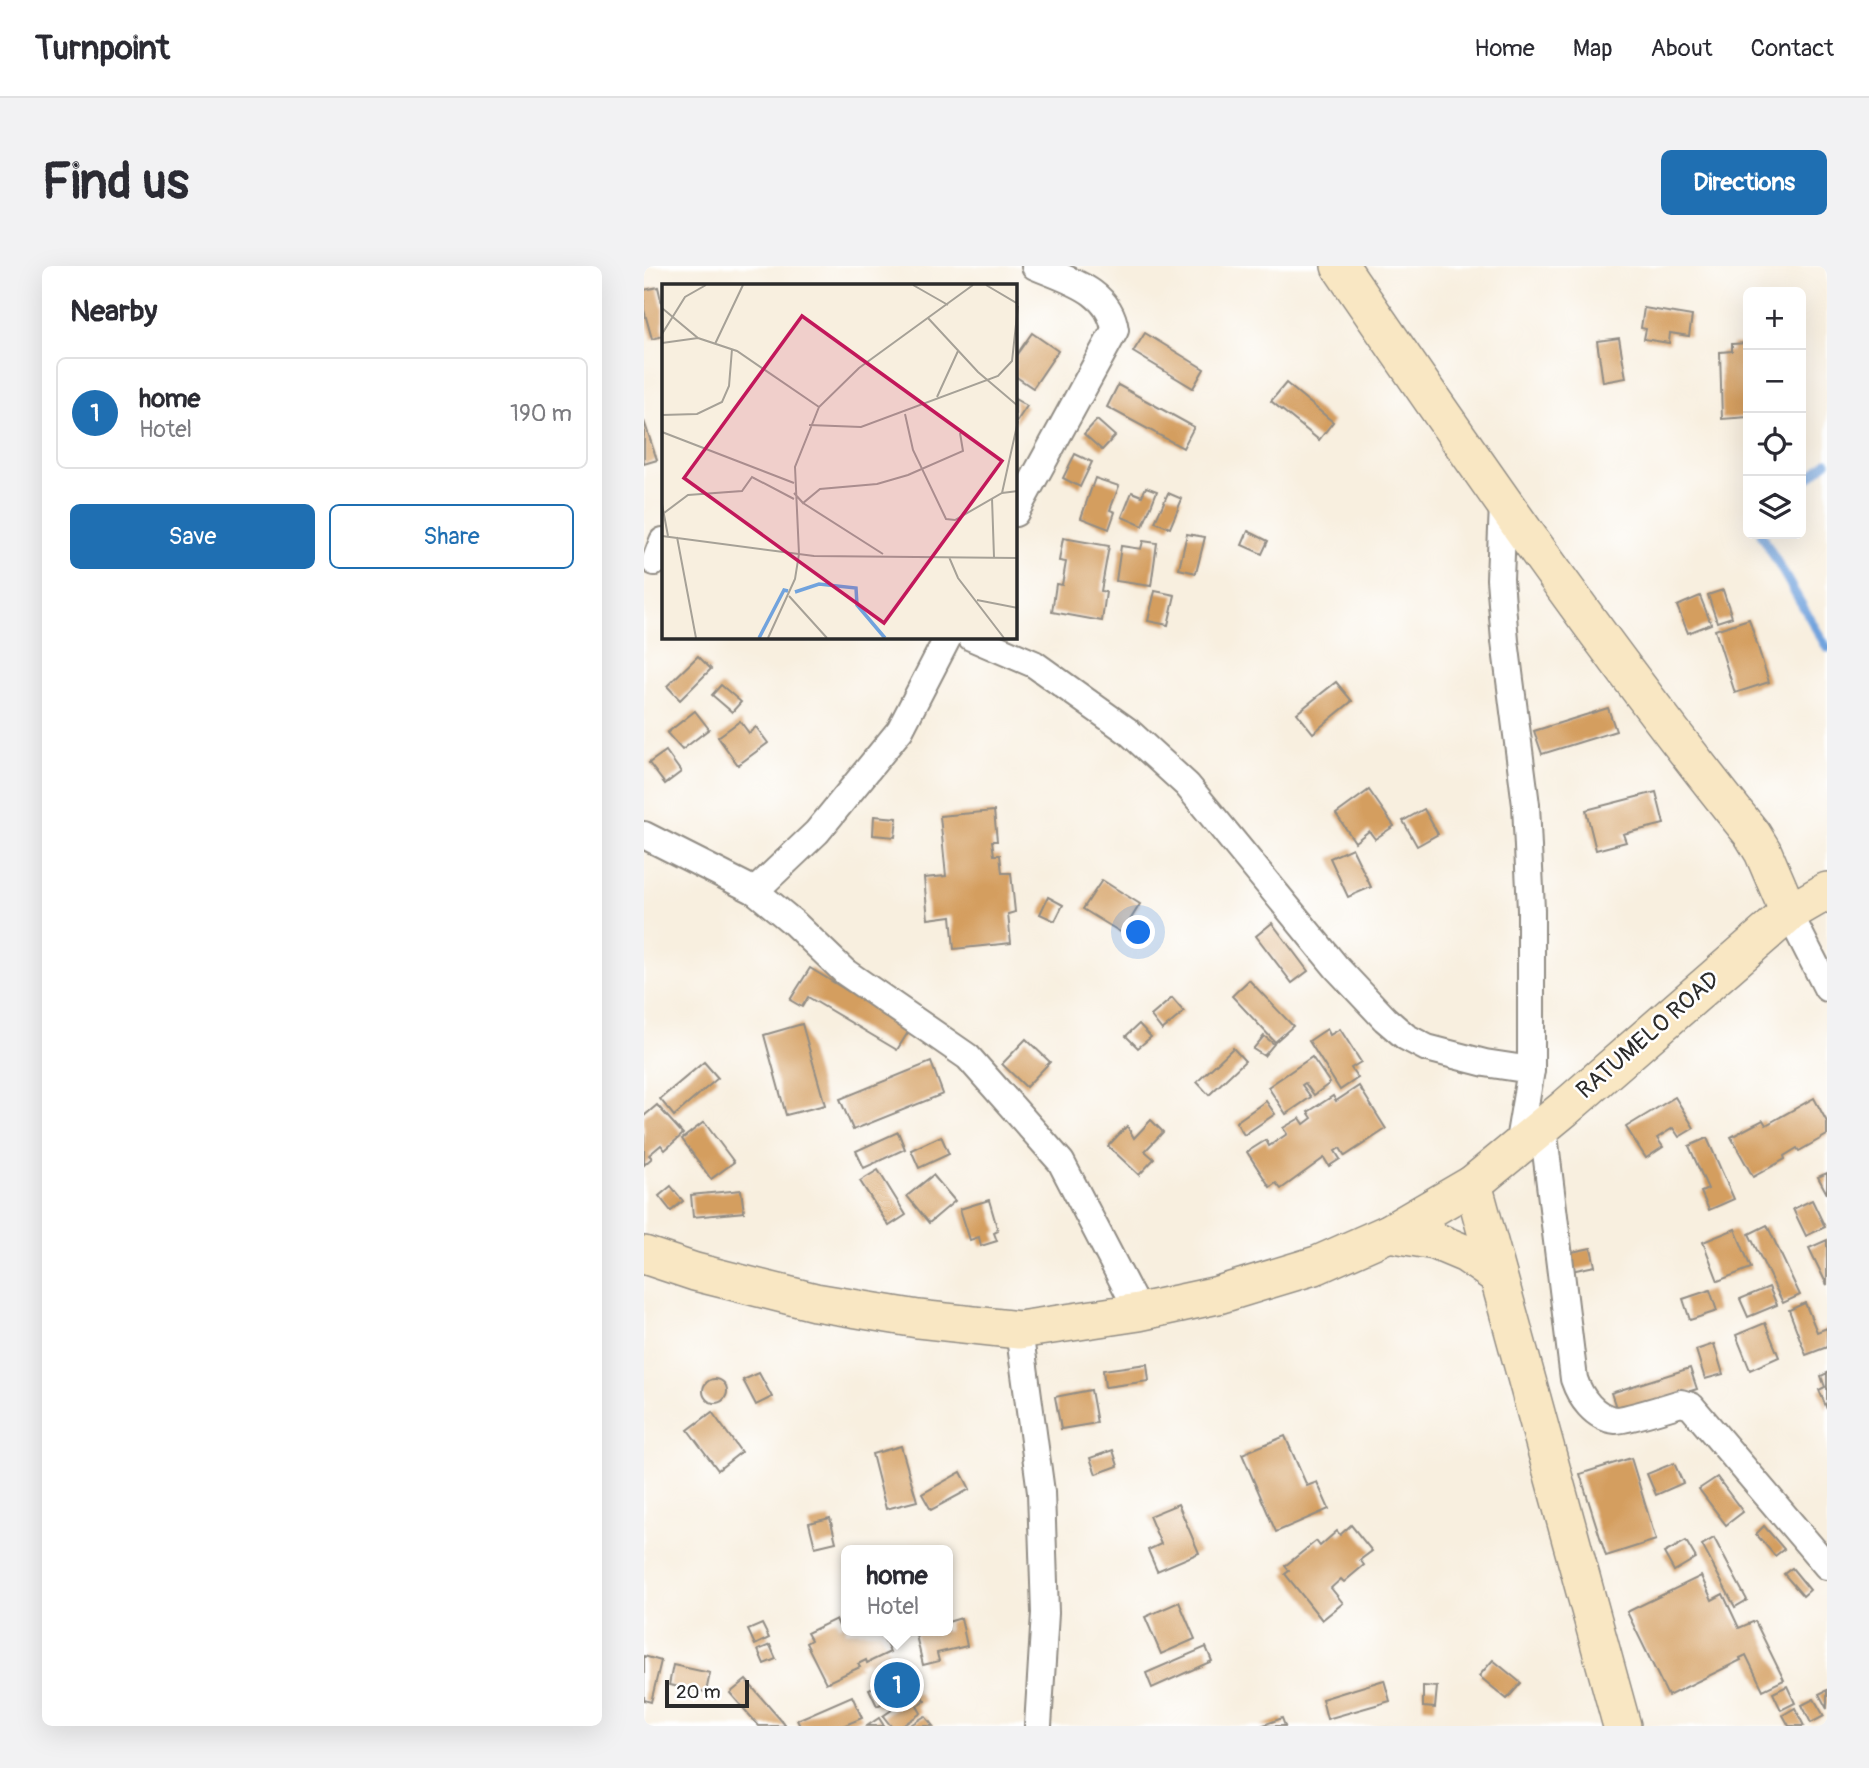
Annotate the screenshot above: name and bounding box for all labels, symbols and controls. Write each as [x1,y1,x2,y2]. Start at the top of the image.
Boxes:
text: Turnpoint [35,28,170,69]
text: Home [1474,34,1535,63]
text: Map [1573,34,1613,63]
text: About [1651,34,1713,63]
text: Contact [1751,34,1834,63]
button: Directions [1661,150,1827,215]
text: Find us [42,152,189,213]
inset map [662,284,1017,639]
map controls [1743,287,1806,539]
button: + [1743,287,1806,350]
text: Nearby [70,293,157,330]
button: − [1743,350,1806,413]
text: home [139,383,200,415]
text: 1 [91,399,100,428]
text: 190 m [510,399,572,428]
button: locate [1743,413,1806,476]
text: Hotel [139,415,192,444]
button: layers [1743,476,1806,539]
button: Save [70,504,315,569]
button: Share [329,504,574,569]
your location [1121,915,1155,949]
street label: RATUMELO ROAD [1570,965,1726,1105]
popup [841,1545,953,1636]
text: home [866,1560,928,1592]
text: Hotel [866,1592,919,1621]
pin: 1 [874,1659,920,1711]
scale bar [665,1677,749,1709]
text: 20 m [676,1680,721,1704]

